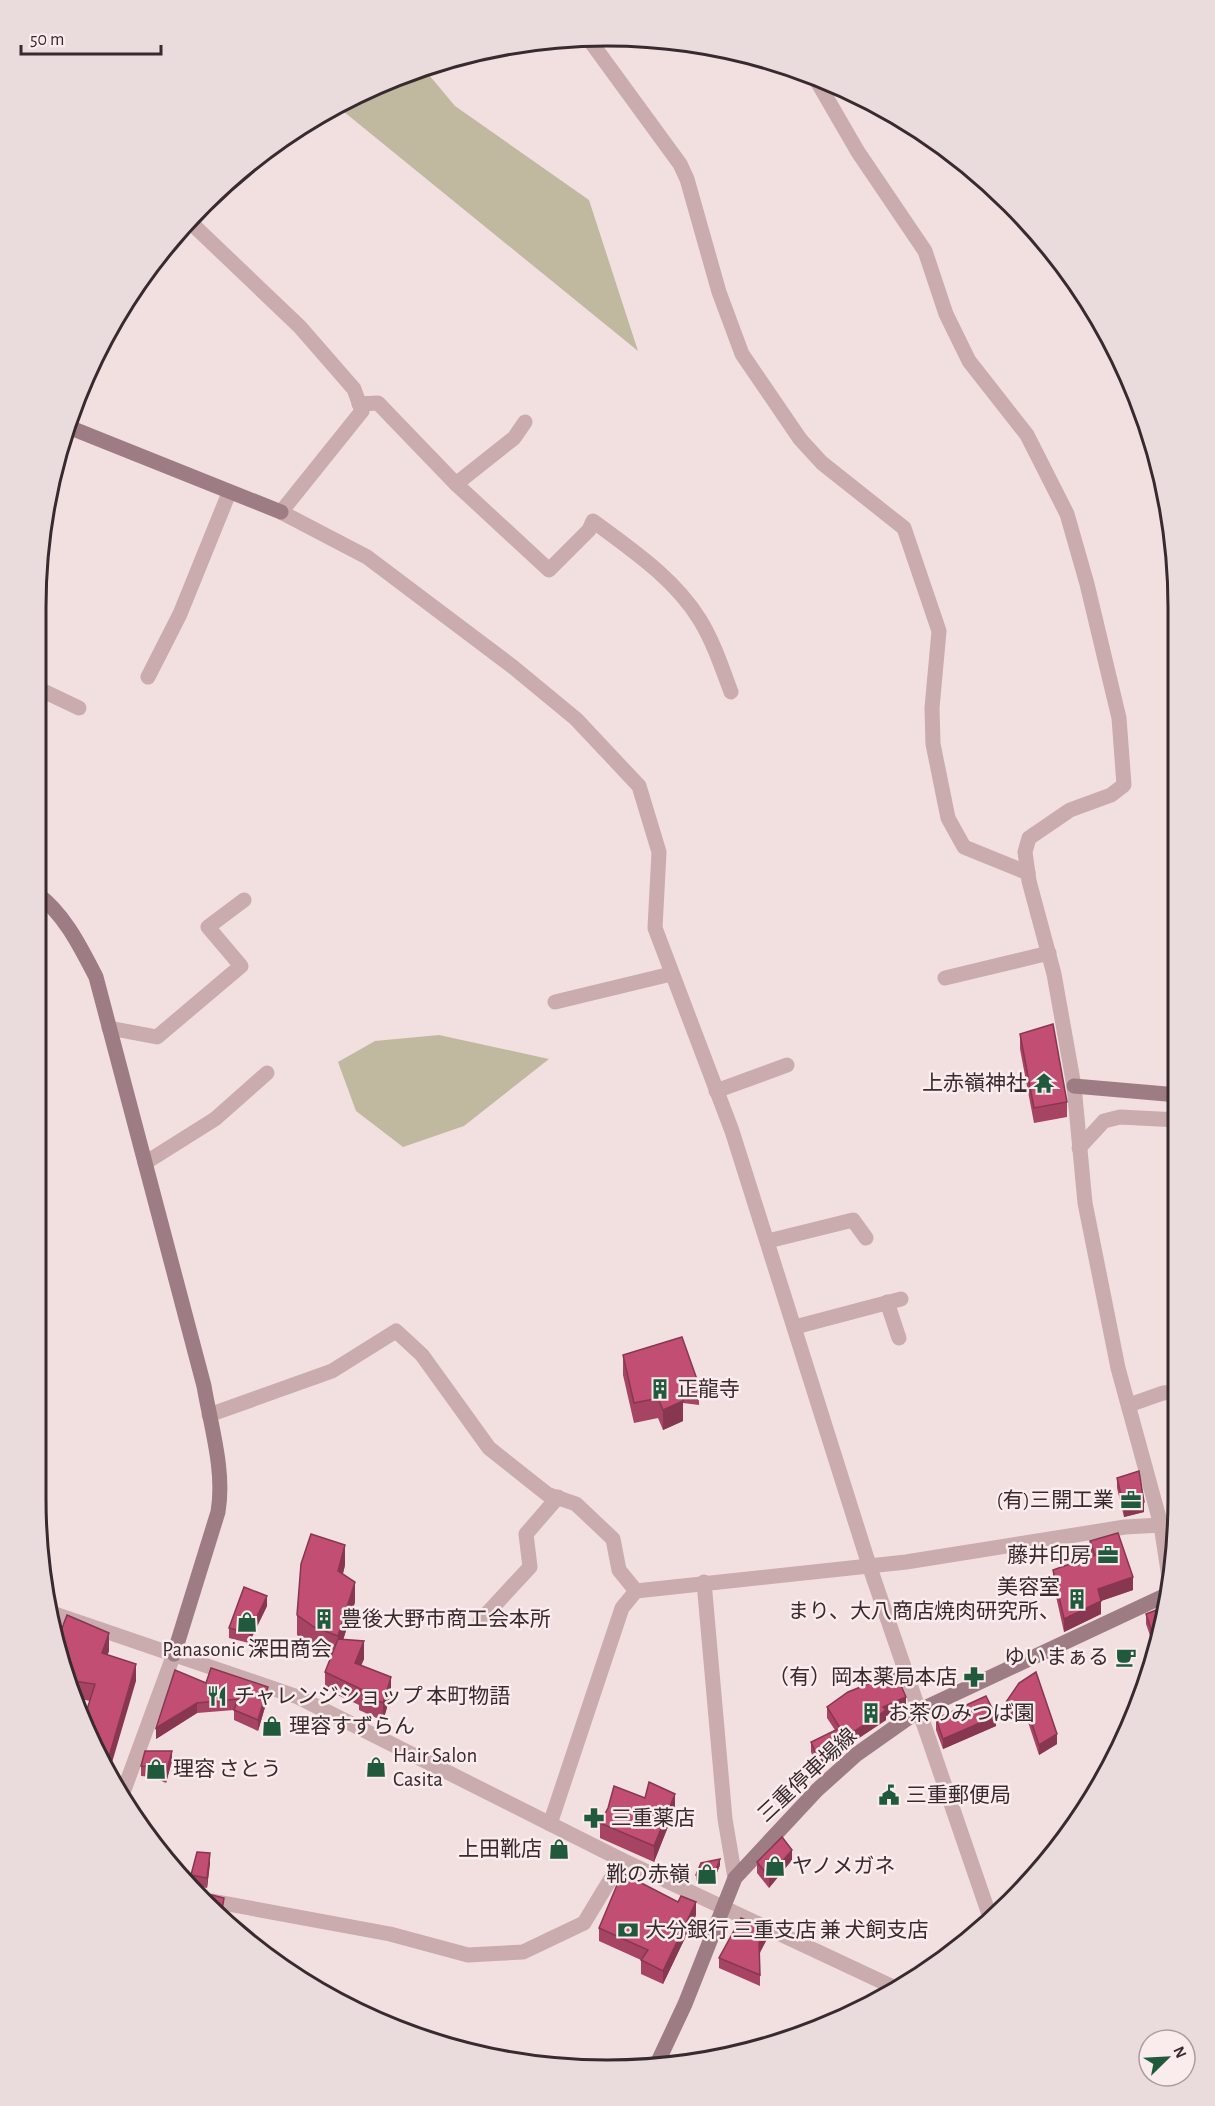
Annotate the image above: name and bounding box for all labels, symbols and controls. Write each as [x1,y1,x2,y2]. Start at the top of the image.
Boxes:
scale bar [21,18,160,56]
text: 50 m [30,31,64,49]
temple icon: 上赤嶺神社 [1032,1071,1056,1095]
place label: 上赤嶺神社 [922,1072,1027,1094]
building icon: 正龍寺 [648,1377,672,1401]
place label: 正龍寺 [677,1378,740,1400]
office icon: (有)三開工業 [1119,1488,1143,1512]
place label: (有)三開工業 [997,1489,1114,1511]
office icon: 藤井印房 [1096,1543,1120,1567]
place label: 藤井印房 [1007,1544,1091,1566]
place label: 美容室 まり、大八商店焼肉研究所、 [788,1576,1060,1622]
building icon: 美容室 まり、大八商店焼肉研究所、 [1065,1587,1089,1611]
building icon: 豊後大野市商工会本所 [312,1607,336,1631]
place label: 豊後大野市商工会本所 [341,1608,551,1630]
shop icon: Panasonic 深田商会 [235,1610,259,1634]
place label: Panasonic 深田商会 [162,1638,332,1660]
cafe icon: ゆいまぁる [1114,1645,1138,1669]
place label: ゆいまぁる [1004,1647,1109,1668]
pharmacy icon: （有）岡本薬局本店 [962,1665,986,1689]
place label: （有）岡本薬局本店 [768,1666,957,1688]
restaurant icon: チャレンジショップ 本町物語 [205,1684,229,1708]
place label: チャレンジショップ 本町物語 [234,1685,510,1707]
building icon: お茶のみつば園 [859,1701,883,1725]
place label: お茶のみつば園 [888,1702,1035,1724]
shop icon: 理容すずらん [260,1714,284,1738]
place label: 理容すずらん [289,1715,415,1737]
street label: 三重停車場線 [753,1724,861,1826]
place label: Hair Salon Casita [393,1745,477,1790]
shop icon: Hair Salon Casita [364,1755,388,1779]
shop icon: 理容 さとう [144,1757,168,1781]
place label: 理容 さとう [173,1758,281,1780]
public building icon: 三重郵便局 [877,1783,901,1807]
place label: 三重郵便局 [906,1784,1011,1806]
pharmacy icon: 三重薬店 [582,1806,606,1830]
place label: 三重薬店 [611,1807,695,1829]
shop icon: 上田靴店 [547,1837,571,1861]
place label: 上田靴店 [458,1838,542,1860]
shop icon: ヤノメガネ [763,1854,787,1878]
place label: ヤノメガネ [792,1855,895,1877]
shop icon: 靴の赤嶺 [695,1862,719,1886]
place label: 靴の赤嶺 [606,1863,690,1885]
bank icon: 大分銀行 三重支店 兼 犬飼支店 [616,1918,640,1942]
place label: 大分銀行 三重支店 兼 犬飼支店 [645,1919,928,1941]
north arrow [1137,2028,1197,2088]
text: N [1170,2044,1189,2061]

